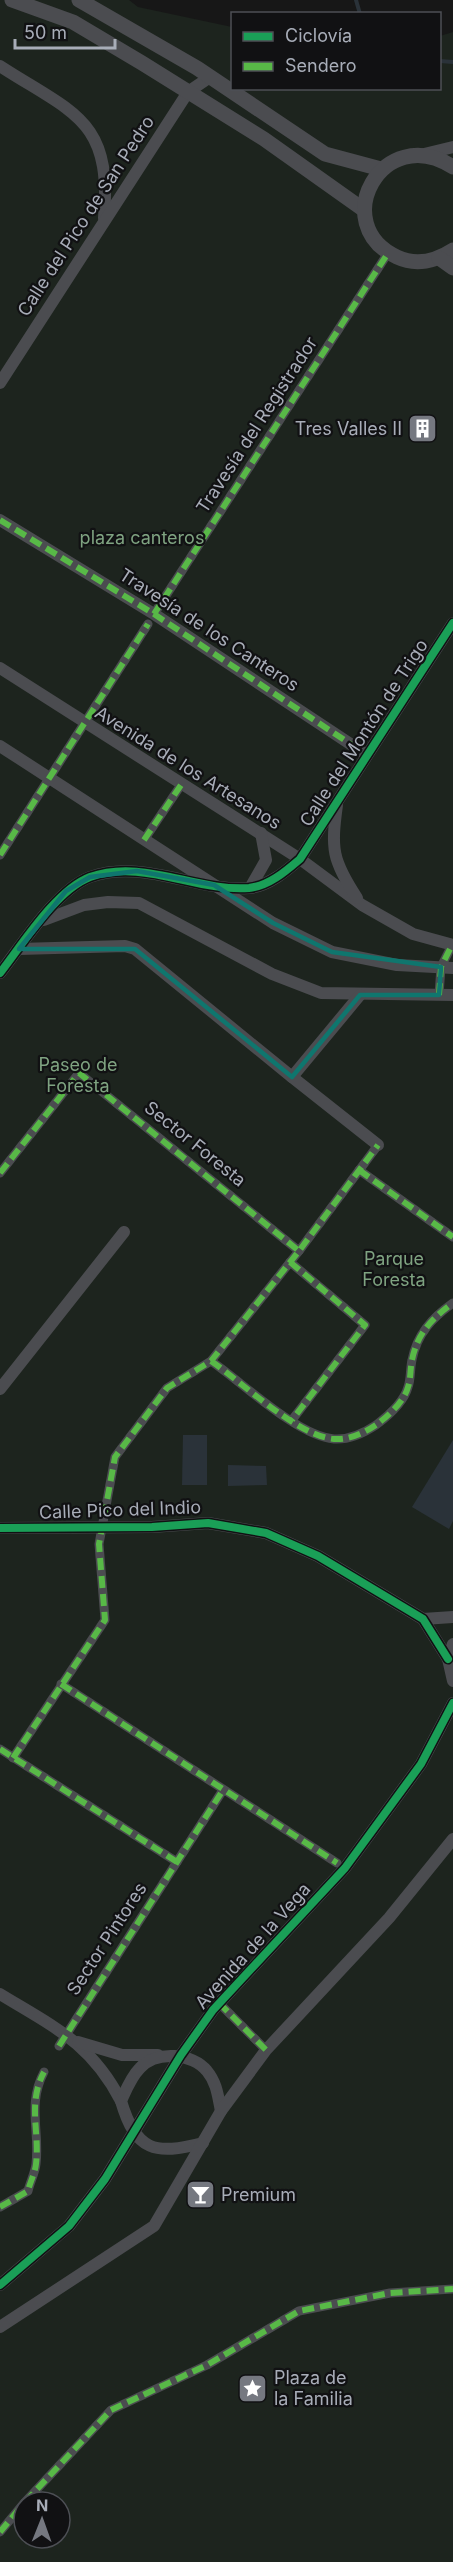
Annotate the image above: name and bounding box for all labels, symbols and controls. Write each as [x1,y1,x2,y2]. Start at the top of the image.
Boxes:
scale bar [15,12,116,50]
legend [231,12,441,90]
text: 50 m [24,22,67,43]
text: Ciclovía [285,25,352,46]
text: Sendero [285,55,356,76]
street label: Calle del Pico de San Pedro [13,112,158,320]
street label: Travesía del Registrador [192,333,321,517]
building icon: Tres Valles II [407,413,439,445]
place label: Tres Valles II [295,418,402,439]
park label: plaza canteros [80,527,204,548]
street label: Travesía de los Canteros [116,564,303,695]
street label: Calle del Montón de Trigo [295,635,432,830]
street label: Avenida de los Artesanos [91,702,285,833]
park label: Paseo de Foresta [39,1054,117,1096]
street label: Sector Foresta [141,1096,250,1191]
park label: Parque Foresta [362,1248,426,1290]
street label: Calle Pico del Indio [39,1496,201,1523]
street label: Sector Pintores [62,1878,151,1999]
street label: Avenida de la Vega [191,1878,315,2013]
bar icon: Premium [184,2179,216,2211]
place label: Premium [221,2184,296,2205]
place label: Plaza de la Familia [274,2367,353,2409]
place icon: Plaza de la Familia [237,2372,269,2404]
north arrow [12,2490,72,2550]
text: N [36,2495,49,2515]

